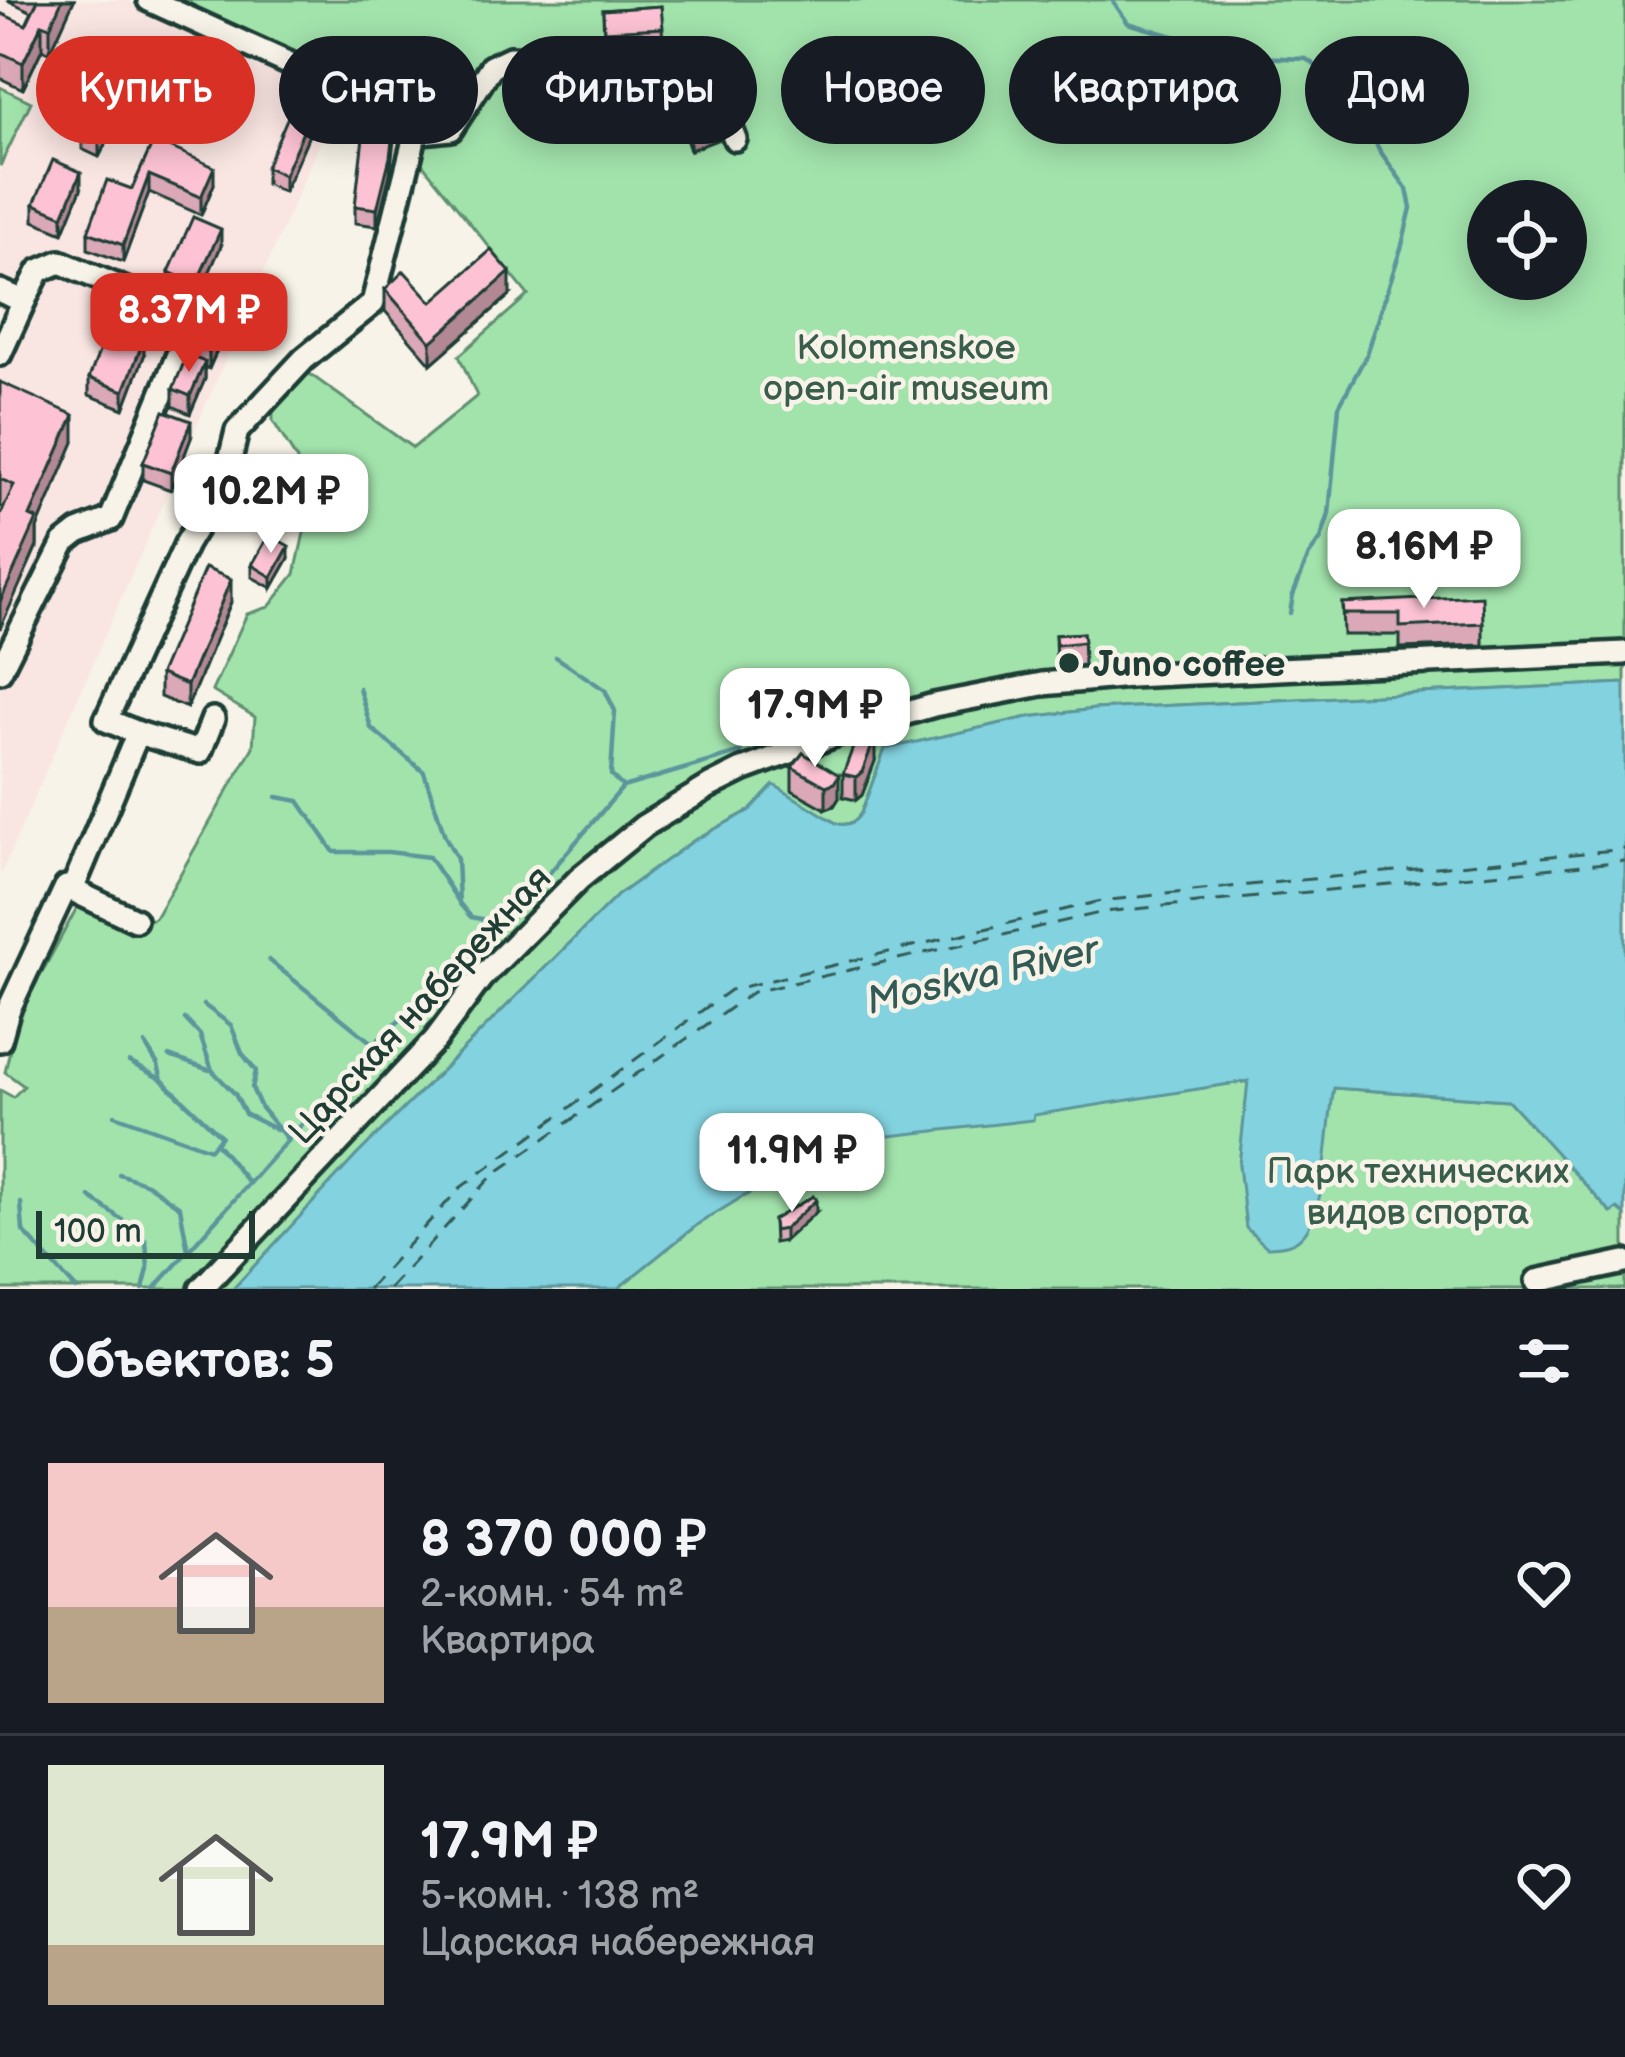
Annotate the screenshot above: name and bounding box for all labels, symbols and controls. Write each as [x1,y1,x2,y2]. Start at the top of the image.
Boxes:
chip: Купить [36,36,255,144]
chip: Снять [279,36,478,144]
chip: Фильтры [502,36,757,144]
chip: Новое [781,36,985,144]
chip: Квартира [1009,36,1281,144]
chip: Дом [1305,36,1469,144]
map controls [1467,180,1587,300]
button: locate [1467,180,1587,300]
pin: 8.37M ₽ [78,273,300,375]
text: 8.37M ₽ [117,288,261,335]
park label: Kolomenskoe open-air museum [763,327,1049,411]
pin: 10.2M ₽ [160,454,382,556]
text: 10.2M ₽ [201,469,341,516]
pin: 8.16M ₽ [1313,509,1535,611]
text: 8.16M ₽ [1355,524,1493,571]
place label: Juno coffee [1093,644,1286,687]
marker: Juno coffee [1056,650,1082,676]
pin: 17.9M ₽ [704,668,926,770]
text: 17.9M ₽ [747,683,883,730]
street label: Царская набережная [281,858,561,1154]
water label: Moskva River [862,926,1106,1026]
pin: 11.9M ₽ [681,1113,903,1215]
text: 11.9M ₽ [726,1128,858,1175]
park label: Парк технических видов спорта [1267,1151,1569,1235]
scale bar [36,1205,255,1258]
text: 100 m [54,1212,142,1252]
icon: filters [1511,1328,1577,1394]
text: Объектов: 5 [48,1331,335,1392]
text: 8 370 000 ₽ [420,1510,707,1571]
icon: home [144,1511,288,1655]
icon: heart [1511,1550,1577,1616]
text: 2-комн. · 54 m² [420,1571,684,1618]
text: Квартира [420,1618,595,1665]
text: 17.9M ₽ [420,1812,598,1873]
icon: home [144,1813,288,1957]
icon: heart [1511,1852,1577,1918]
text: 5-комн. · 138 m² [420,1873,699,1920]
text: Царская набережная [420,1920,815,1967]

